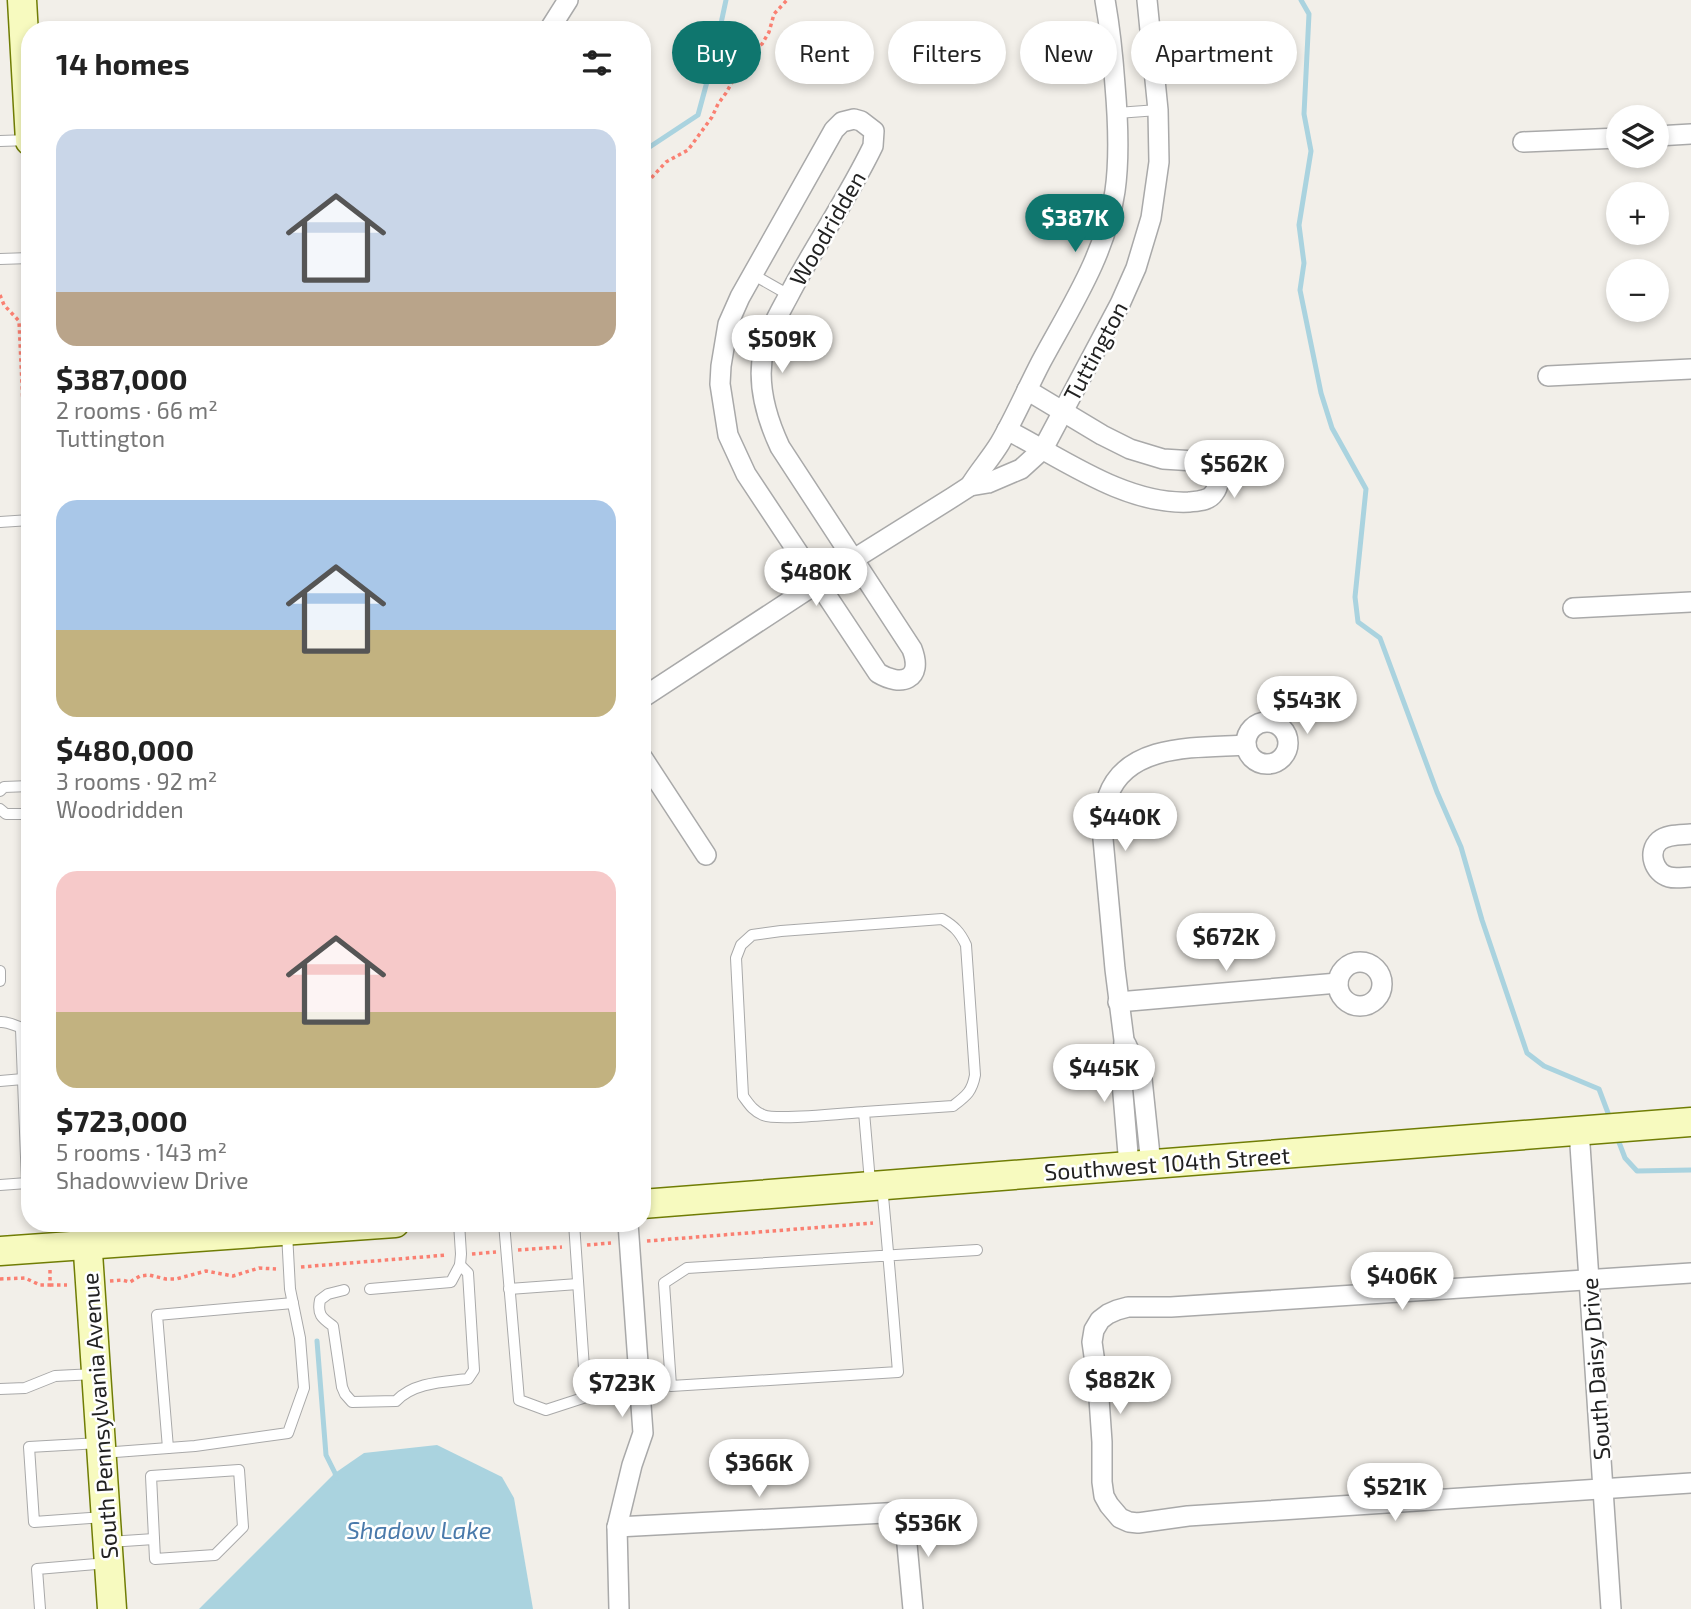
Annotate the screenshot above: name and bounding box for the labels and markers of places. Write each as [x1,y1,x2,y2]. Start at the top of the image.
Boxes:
pin: $387K [1026,194,1124,254]
pin: $509K [733,316,831,375]
pin: $562K [1185,440,1283,500]
pin: $480K [767,548,865,608]
pin: $543K [1258,676,1356,736]
pin: $440K [1076,794,1174,853]
pin: $672K [1177,914,1275,973]
pin: $445K [1055,1044,1153,1104]
pin: $406K [1353,1252,1451,1312]
pin: $882K [1071,1356,1169,1416]
pin: $723K [573,1360,671,1419]
pin: $366K [710,1440,808,1499]
pin: $521K [1346,1464,1444,1523]
pin: $536K [879,1500,977,1559]

